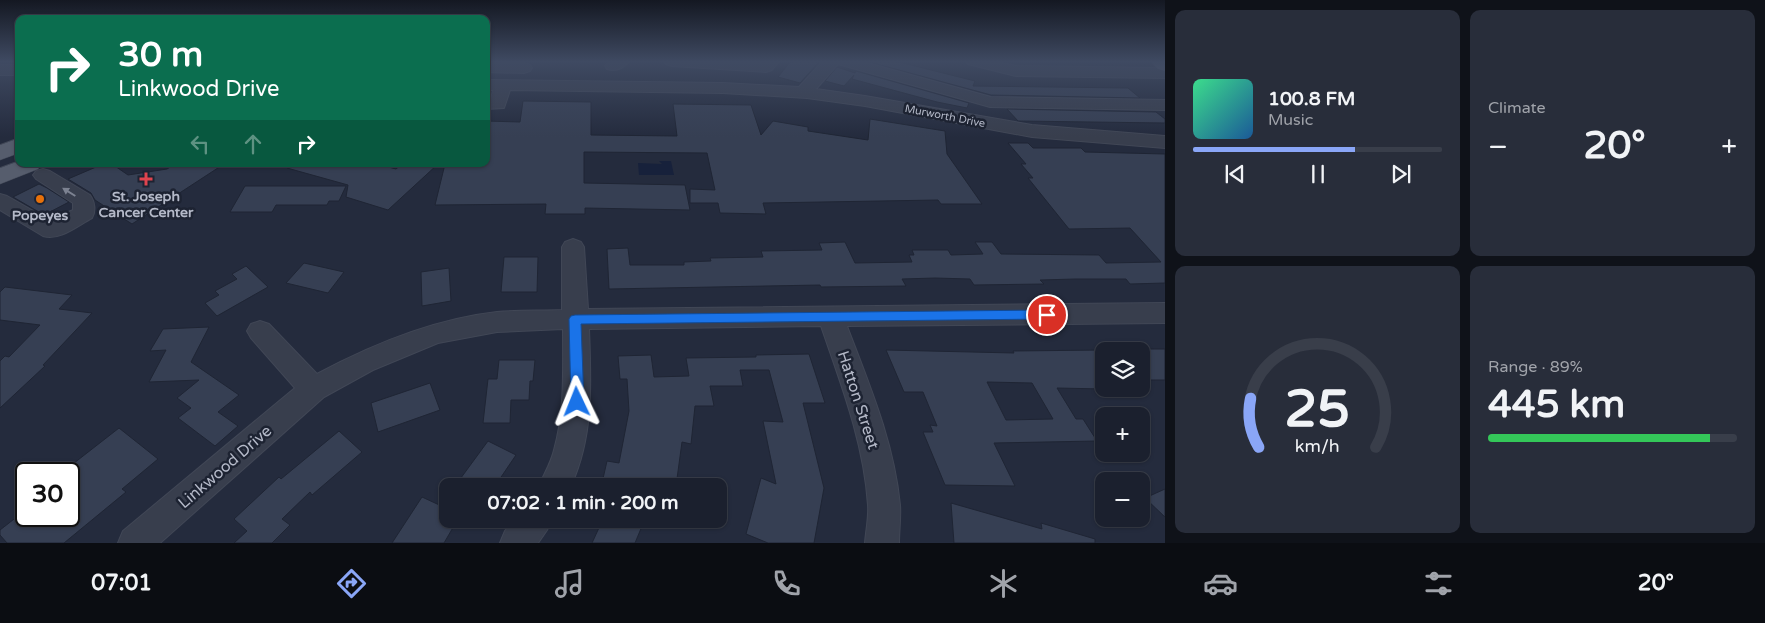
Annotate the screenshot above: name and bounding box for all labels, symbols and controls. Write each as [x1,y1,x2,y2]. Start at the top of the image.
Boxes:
text: 30 m [118,34,203,76]
icon: right [35,35,100,100]
text: Linkwood Drive [118,76,279,102]
text: 100.8 FM [1268,88,1355,110]
text: Climate [1488,98,1546,118]
street label: Murworth Drive [904,102,986,130]
text: Music [1268,110,1313,130]
text: 20° [1584,123,1646,169]
icon: left [186,130,214,158]
icon: ahead [239,130,267,158]
icon: right [292,130,320,158]
text: − [1488,130,1508,164]
text: + [1721,130,1737,164]
icon: previous [1221,160,1249,188]
icon: pause [1304,160,1332,188]
icon: next [1387,160,1415,188]
marker: St. Joseph Cancer Center [139,172,153,186]
one-way arrow [63,187,76,196]
place label: St. Joseph Cancer Center [99,188,194,221]
marker: Popeyes [34,193,46,205]
place label: Popeyes [12,207,69,224]
pin [1026,294,1068,336]
icon: arrive [1033,301,1061,329]
map controls [1095,342,1150,527]
button: layers [1095,342,1150,397]
street label: Hatton Street [833,348,883,452]
text: Range · 89% [1488,357,1583,377]
position arrow [550,375,602,427]
text: 25 [1285,378,1350,441]
text: 445 km [1488,382,1625,428]
button: + [1095,407,1150,462]
street label: Linkwood Drive [174,421,276,513]
text: km/h [1295,436,1340,457]
speed limit sign: 30 [15,462,80,527]
button: − [1095,472,1150,527]
text: 07:02 · 1 min · 200 m [487,492,679,514]
icon: directions [334,566,369,601]
icon: music [552,566,587,601]
icon: phone [769,566,804,601]
icon: climate [986,566,1021,601]
icon: car [1203,566,1238,601]
icon: filters [1421,566,1456,601]
text: 07:01 [91,570,152,596]
text: 20° [1638,570,1674,596]

